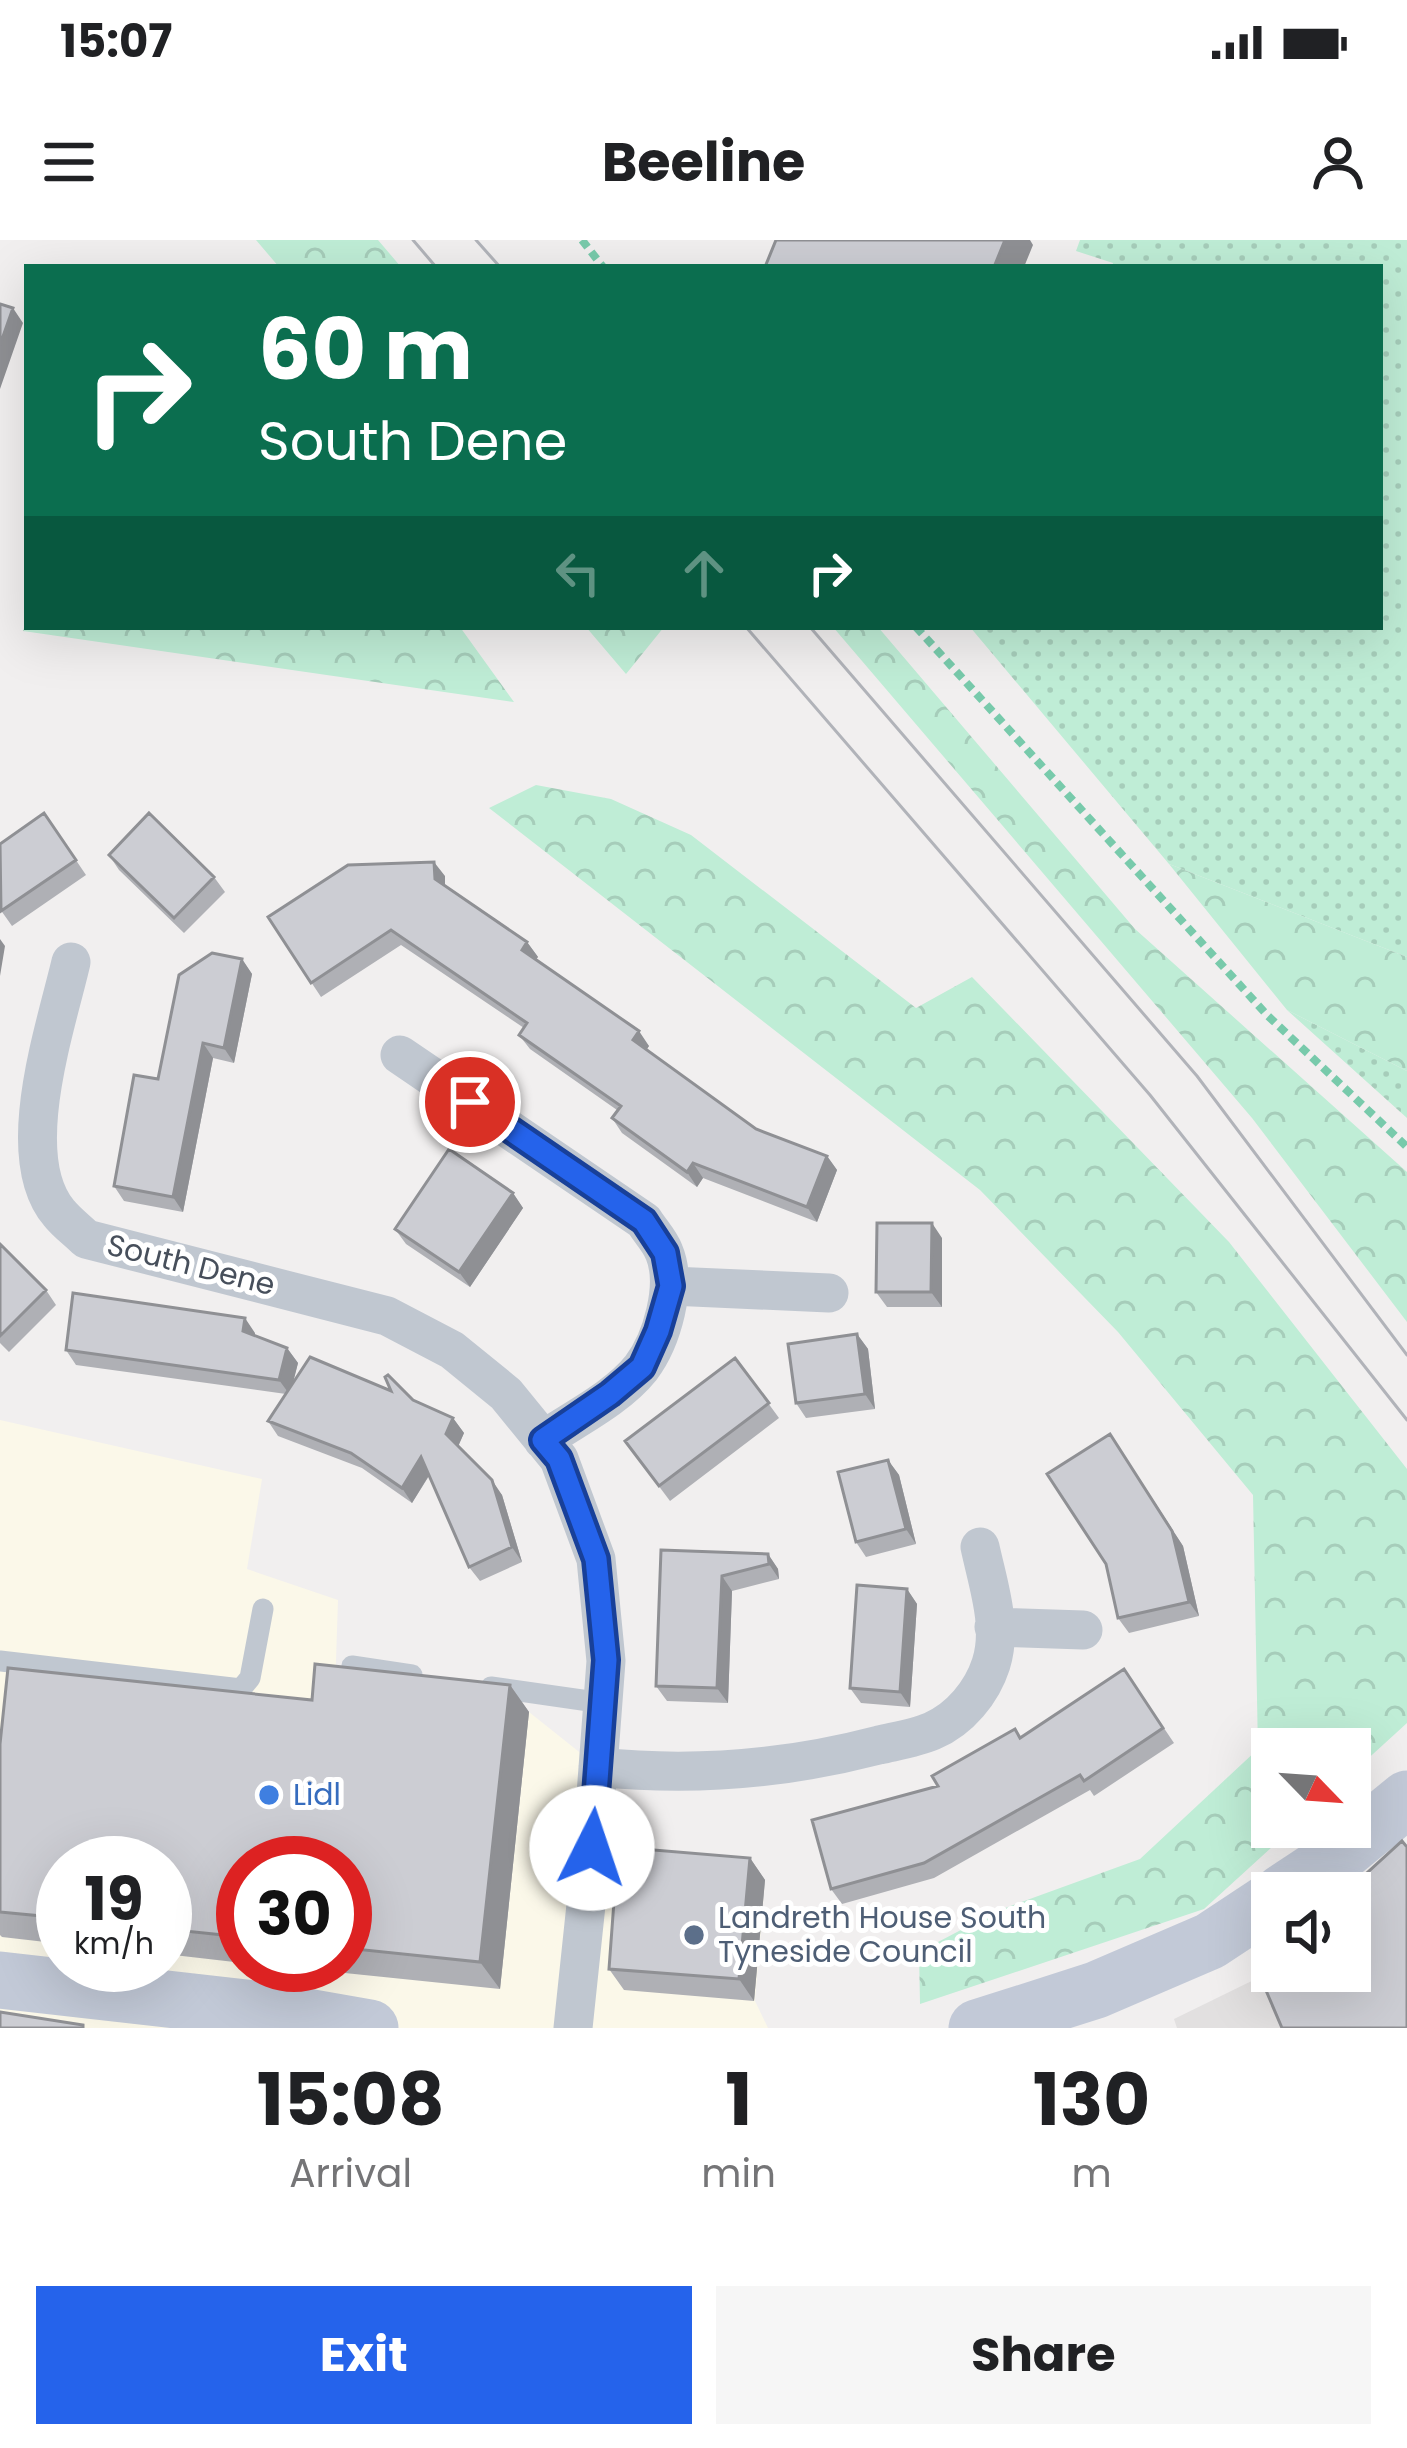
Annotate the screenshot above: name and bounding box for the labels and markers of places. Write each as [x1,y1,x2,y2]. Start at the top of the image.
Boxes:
pin [419,1051,521,1153]
place label: Lidl [293,1773,341,1816]
marker: Lidl [256,1782,282,1808]
place label: Landreth House South Tyneside Council [718,1896,1046,1973]
marker: Landreth House South Tyneside Council [681,1922,707,1948]

